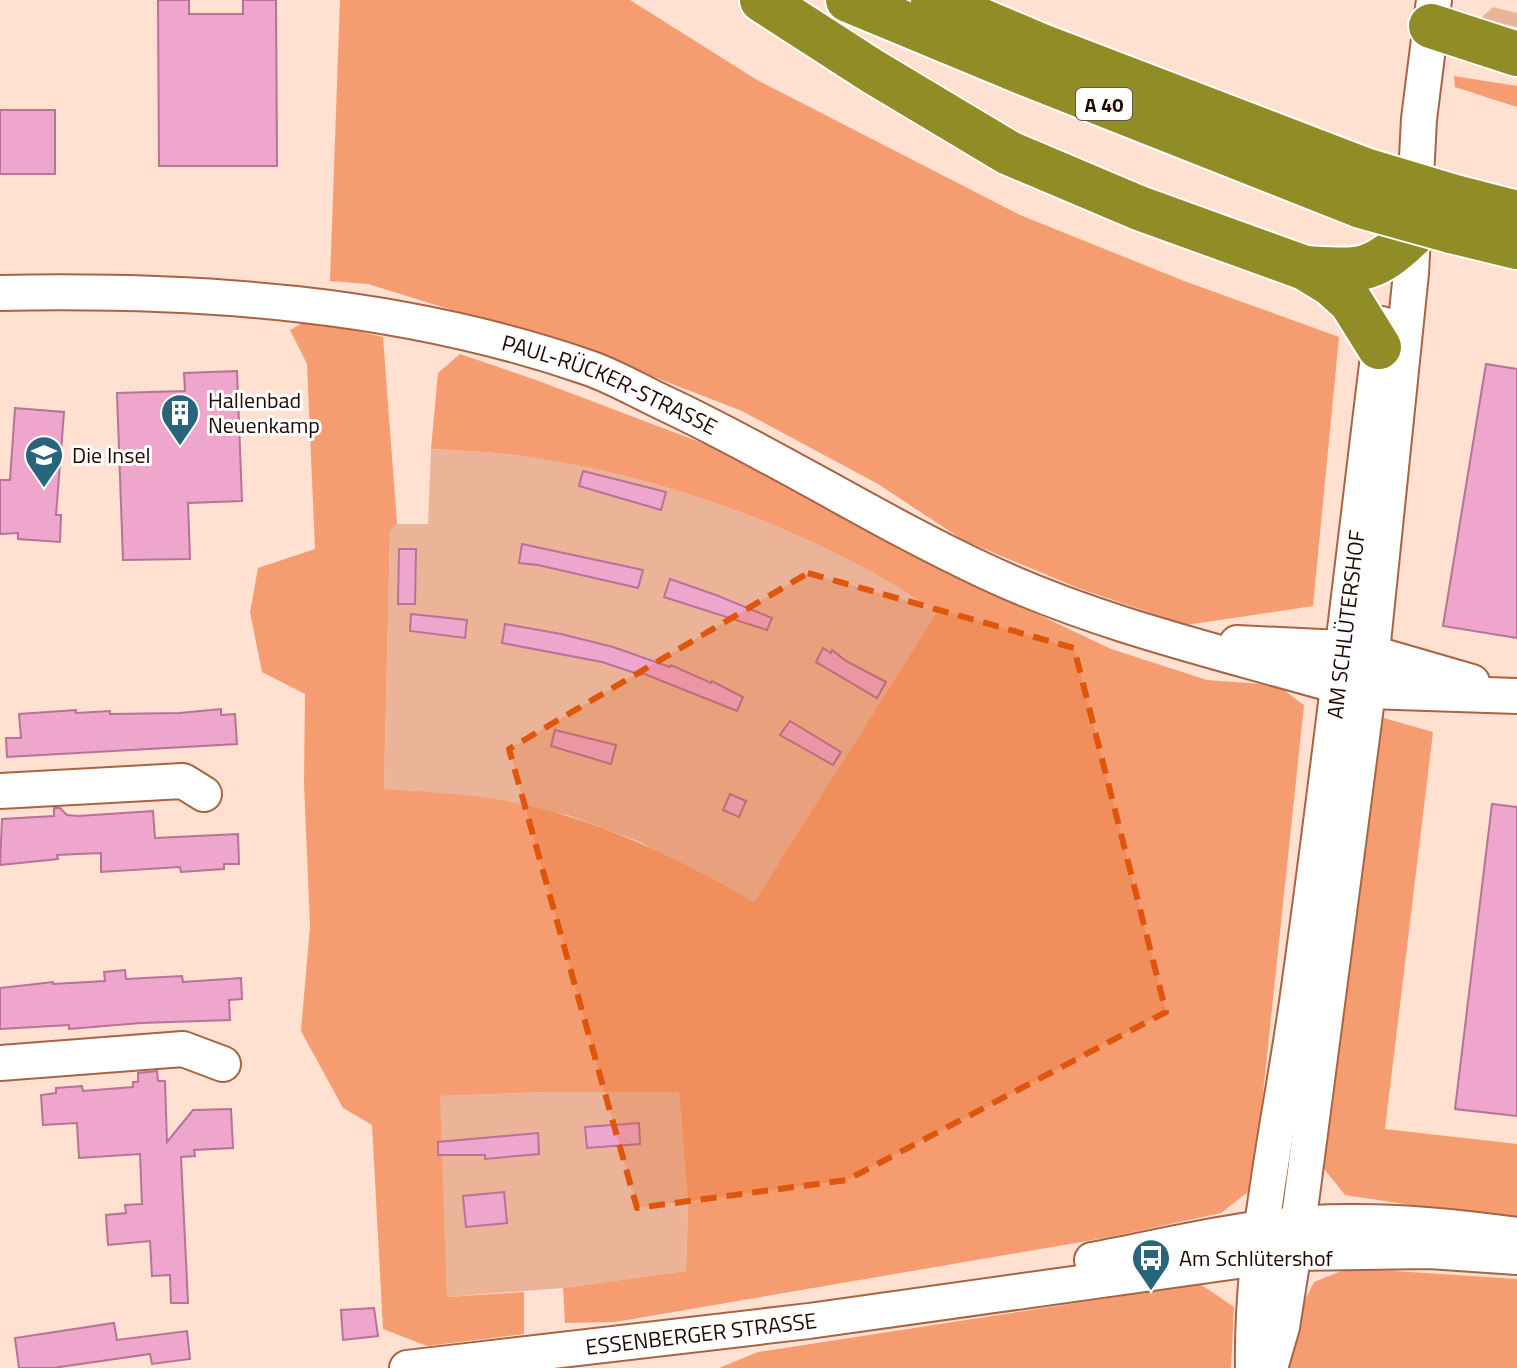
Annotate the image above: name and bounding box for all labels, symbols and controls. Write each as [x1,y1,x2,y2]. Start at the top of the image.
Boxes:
road number: A 40 [1076,88,1132,120]
street label: PAUL-RÜCKER-STRASSE [498,325,723,444]
place label: Hallenbad Neuenkamp [208,383,320,442]
building icon: Hallenbad Neuenkamp [159,392,201,447]
school or university icon: Die Insel [23,434,65,489]
place label: Die Insel [72,438,151,472]
street label: AM SCHLÜTERSHOF [1317,528,1374,721]
bus stop icon: Am Schlütershof [1130,1237,1172,1292]
place label: Am Schlütershof [1179,1241,1334,1275]
street label: ESSENBERGER STRASSE [584,1303,819,1364]

